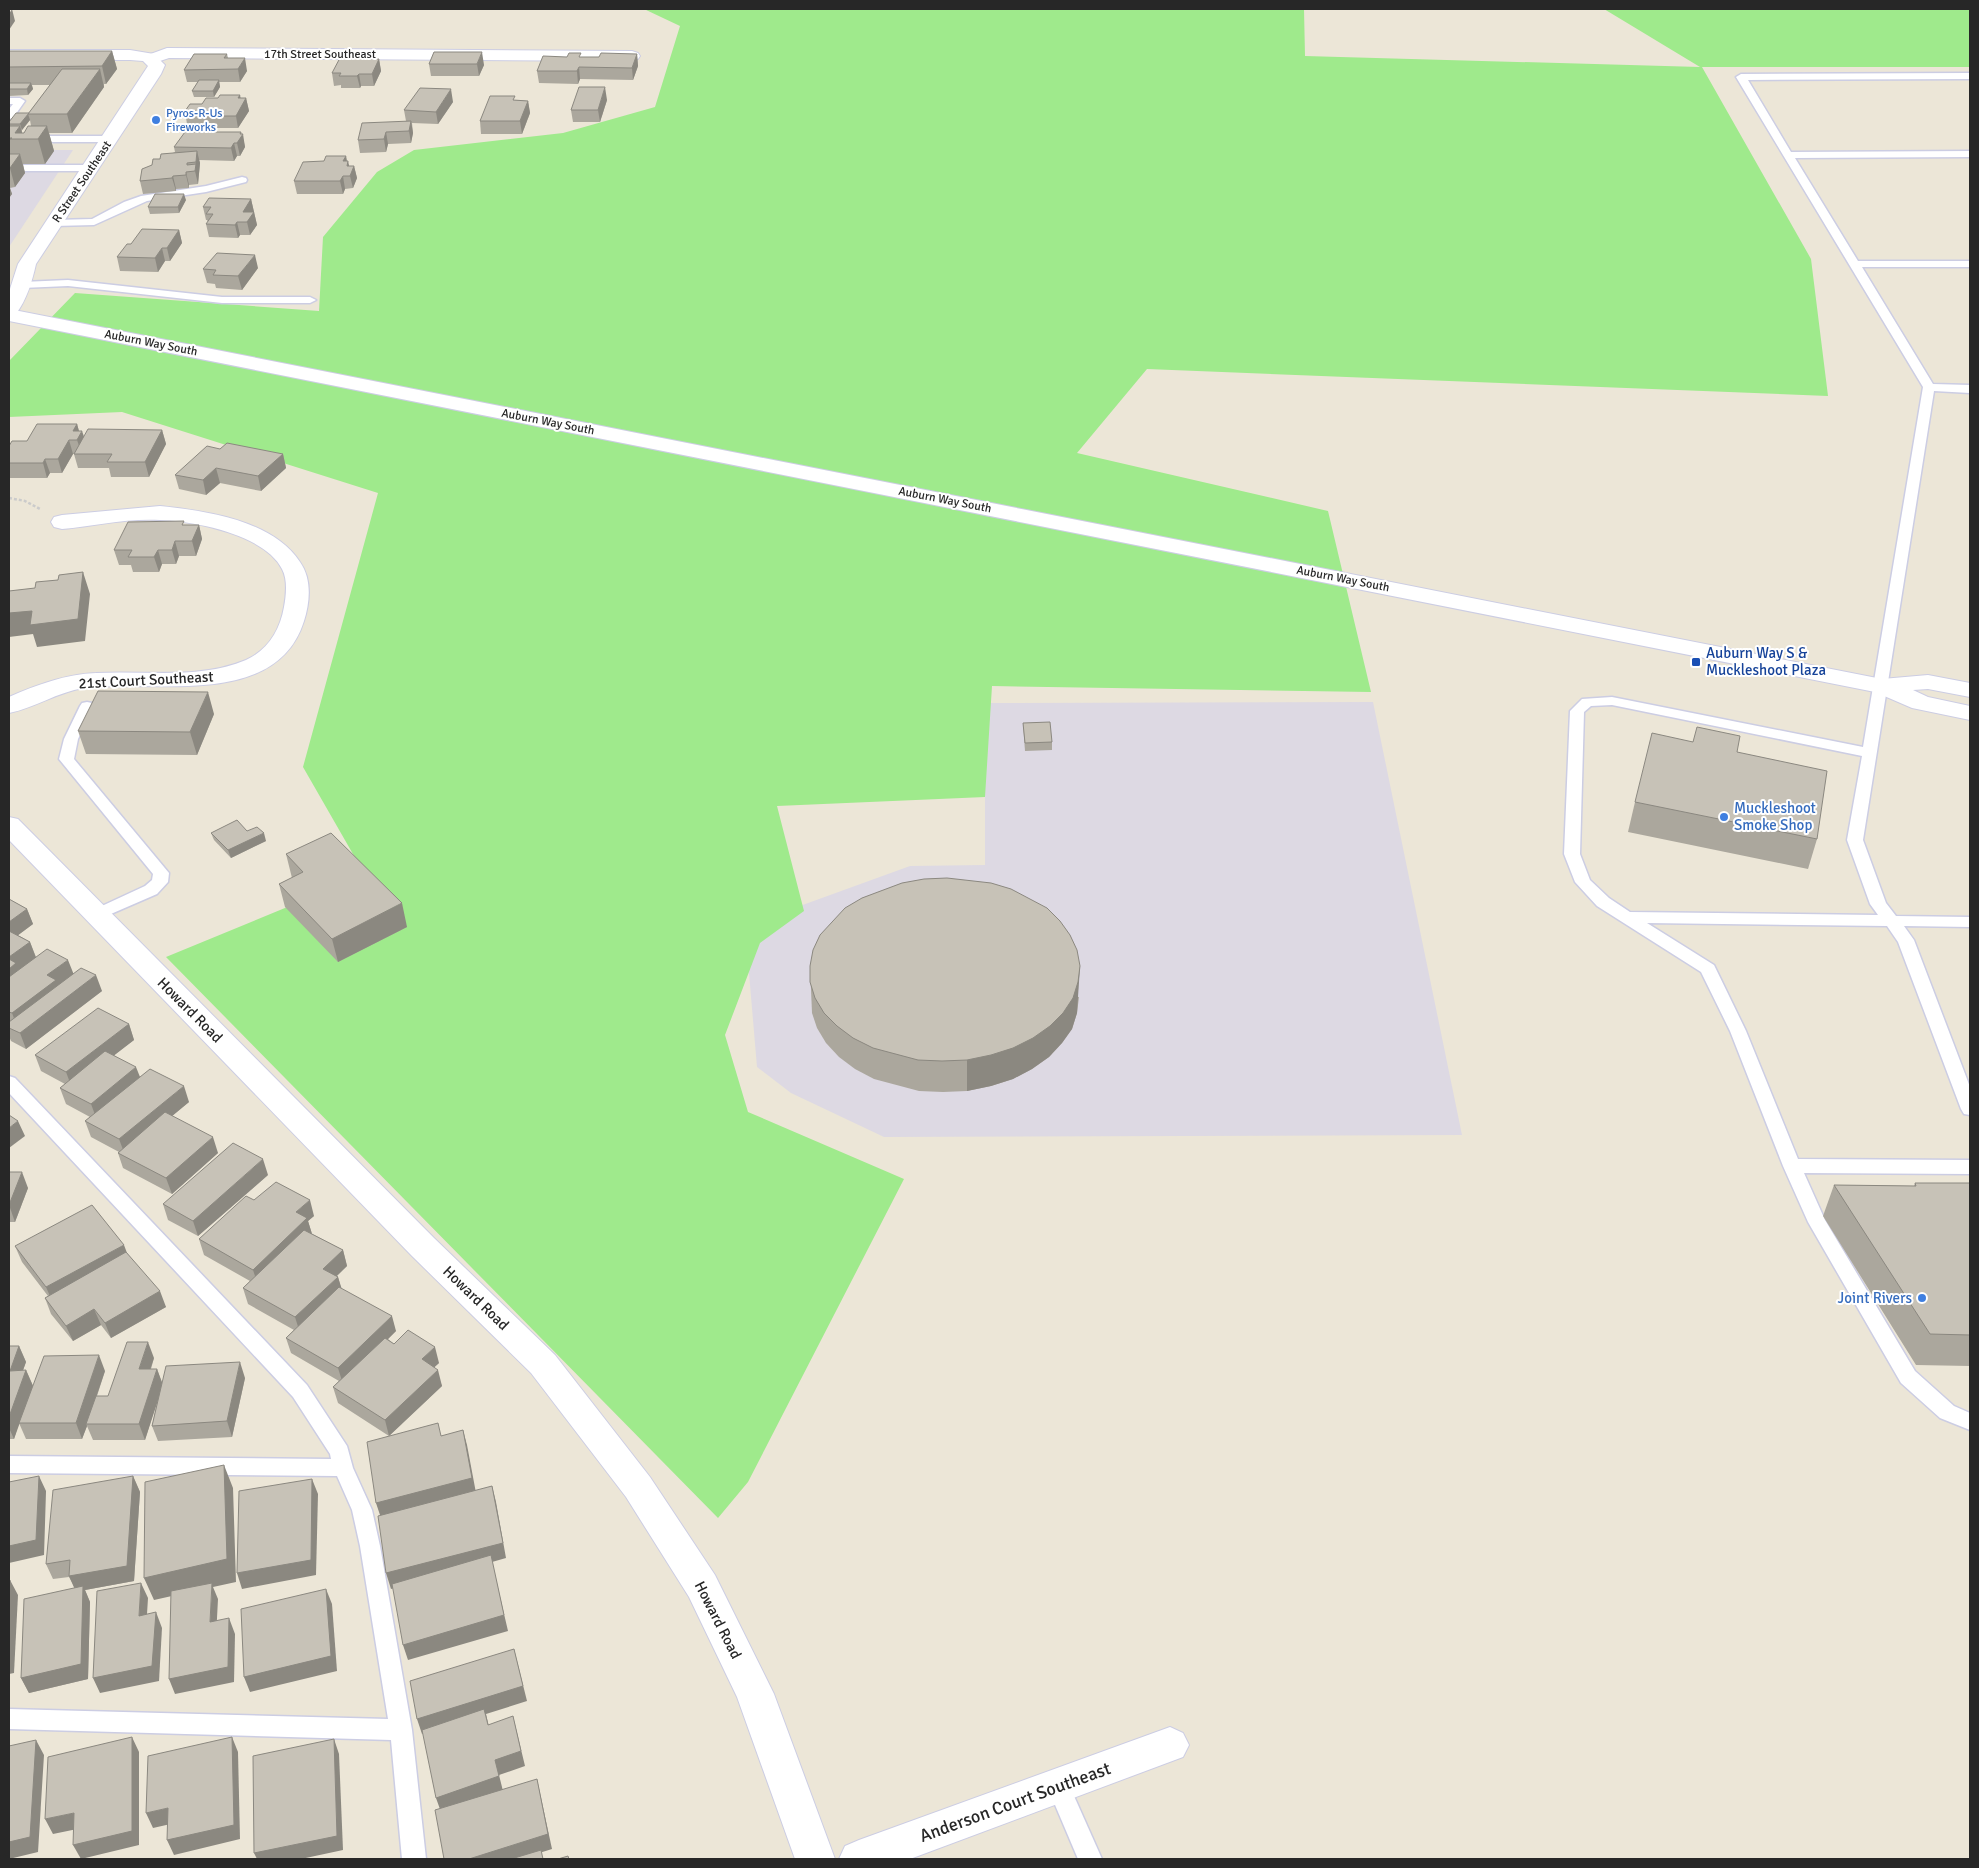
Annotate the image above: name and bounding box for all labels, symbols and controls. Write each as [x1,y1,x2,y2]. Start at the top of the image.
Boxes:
street label: 17th Street Southeast [264,47,376,62]
place label: Pyros-R-Us Fireworks [166,106,222,135]
marker: Pyros-R-Us Fireworks [150,114,162,126]
street label: R Street Southeast [49,138,115,226]
street label: Auburn Way South [103,327,199,359]
street label: Auburn Way South [500,406,596,438]
street label: Auburn Way South [897,484,993,516]
street label: Auburn Way South [1295,563,1391,595]
place label: Auburn Way S & Muckleshoot Plaza [1706,644,1826,679]
marker: Auburn Way S & Muckleshoot Plaza [1690,656,1702,668]
street label: 21st Court Southeast [78,667,214,693]
place label: Muckleshoot Smoke Shop [1734,799,1816,834]
marker: Muckleshoot Smoke Shop [1718,811,1730,823]
street label: Howard Road [154,974,226,1046]
street label: Howard Road [439,1262,513,1334]
place label: Joint Rivers [1838,1289,1912,1307]
marker: Joint Rivers [1916,1292,1928,1304]
street label: Howard Road [691,1578,745,1662]
street label: Anderson Court Southeast [916,1757,1114,1847]

